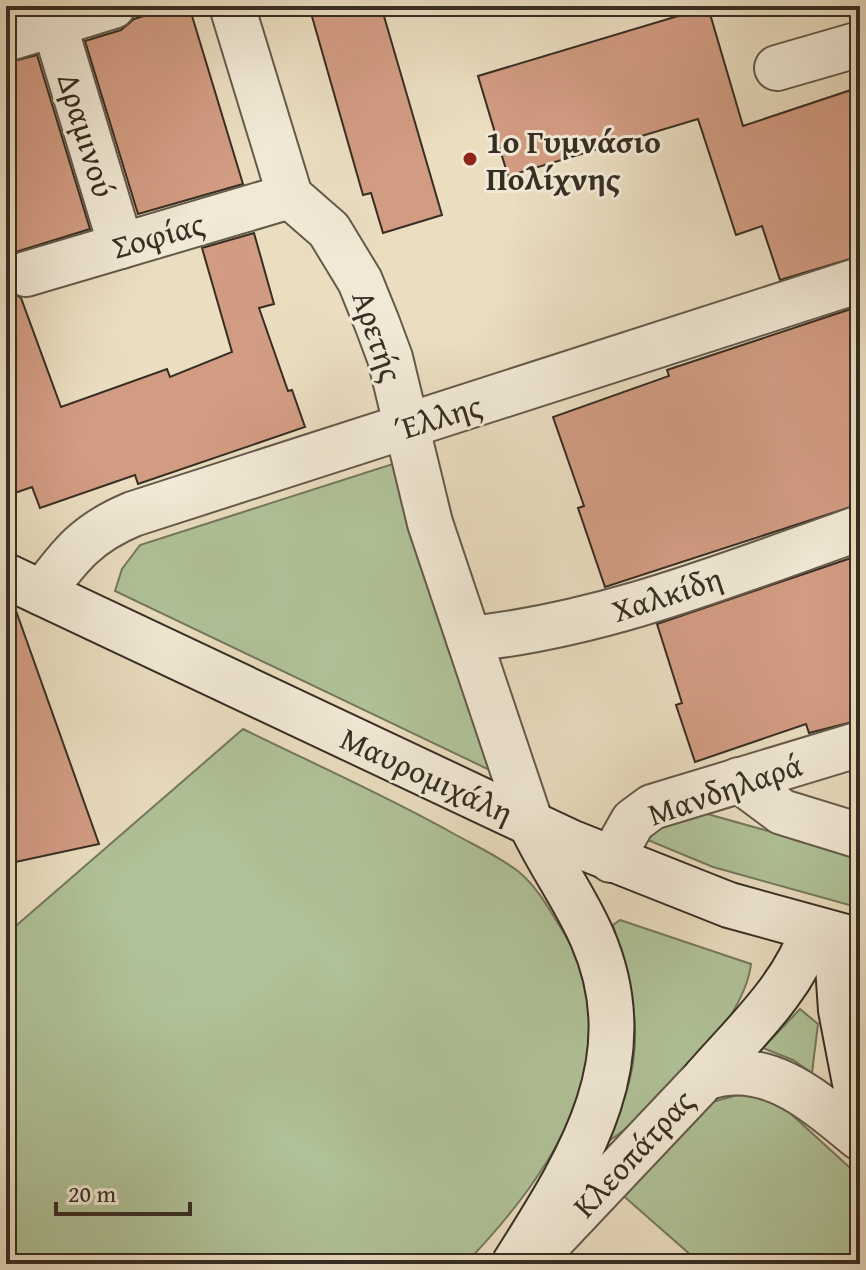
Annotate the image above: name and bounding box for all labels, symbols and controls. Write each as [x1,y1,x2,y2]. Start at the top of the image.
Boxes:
street label: Δραμινού [46,67,128,203]
place label: 1ο Γυμνάσιο Πολίχνης [486,118,661,202]
marker: 1ο Γυμνάσιο Πολίχνης [461,150,479,168]
street label: Σοφίας [106,199,210,271]
street label: Αρετής [341,284,416,388]
street label: Έλλης [389,381,488,452]
street label: Χαλκίδη [606,554,728,634]
street label: Μαυρομιχάλη [333,714,521,836]
street label: Μανδηλαρά [641,741,809,837]
street label: Κλεοπάτρας [561,1078,705,1228]
scale bar [56,1166,190,1216]
text: 20 m [68,1176,116,1211]

